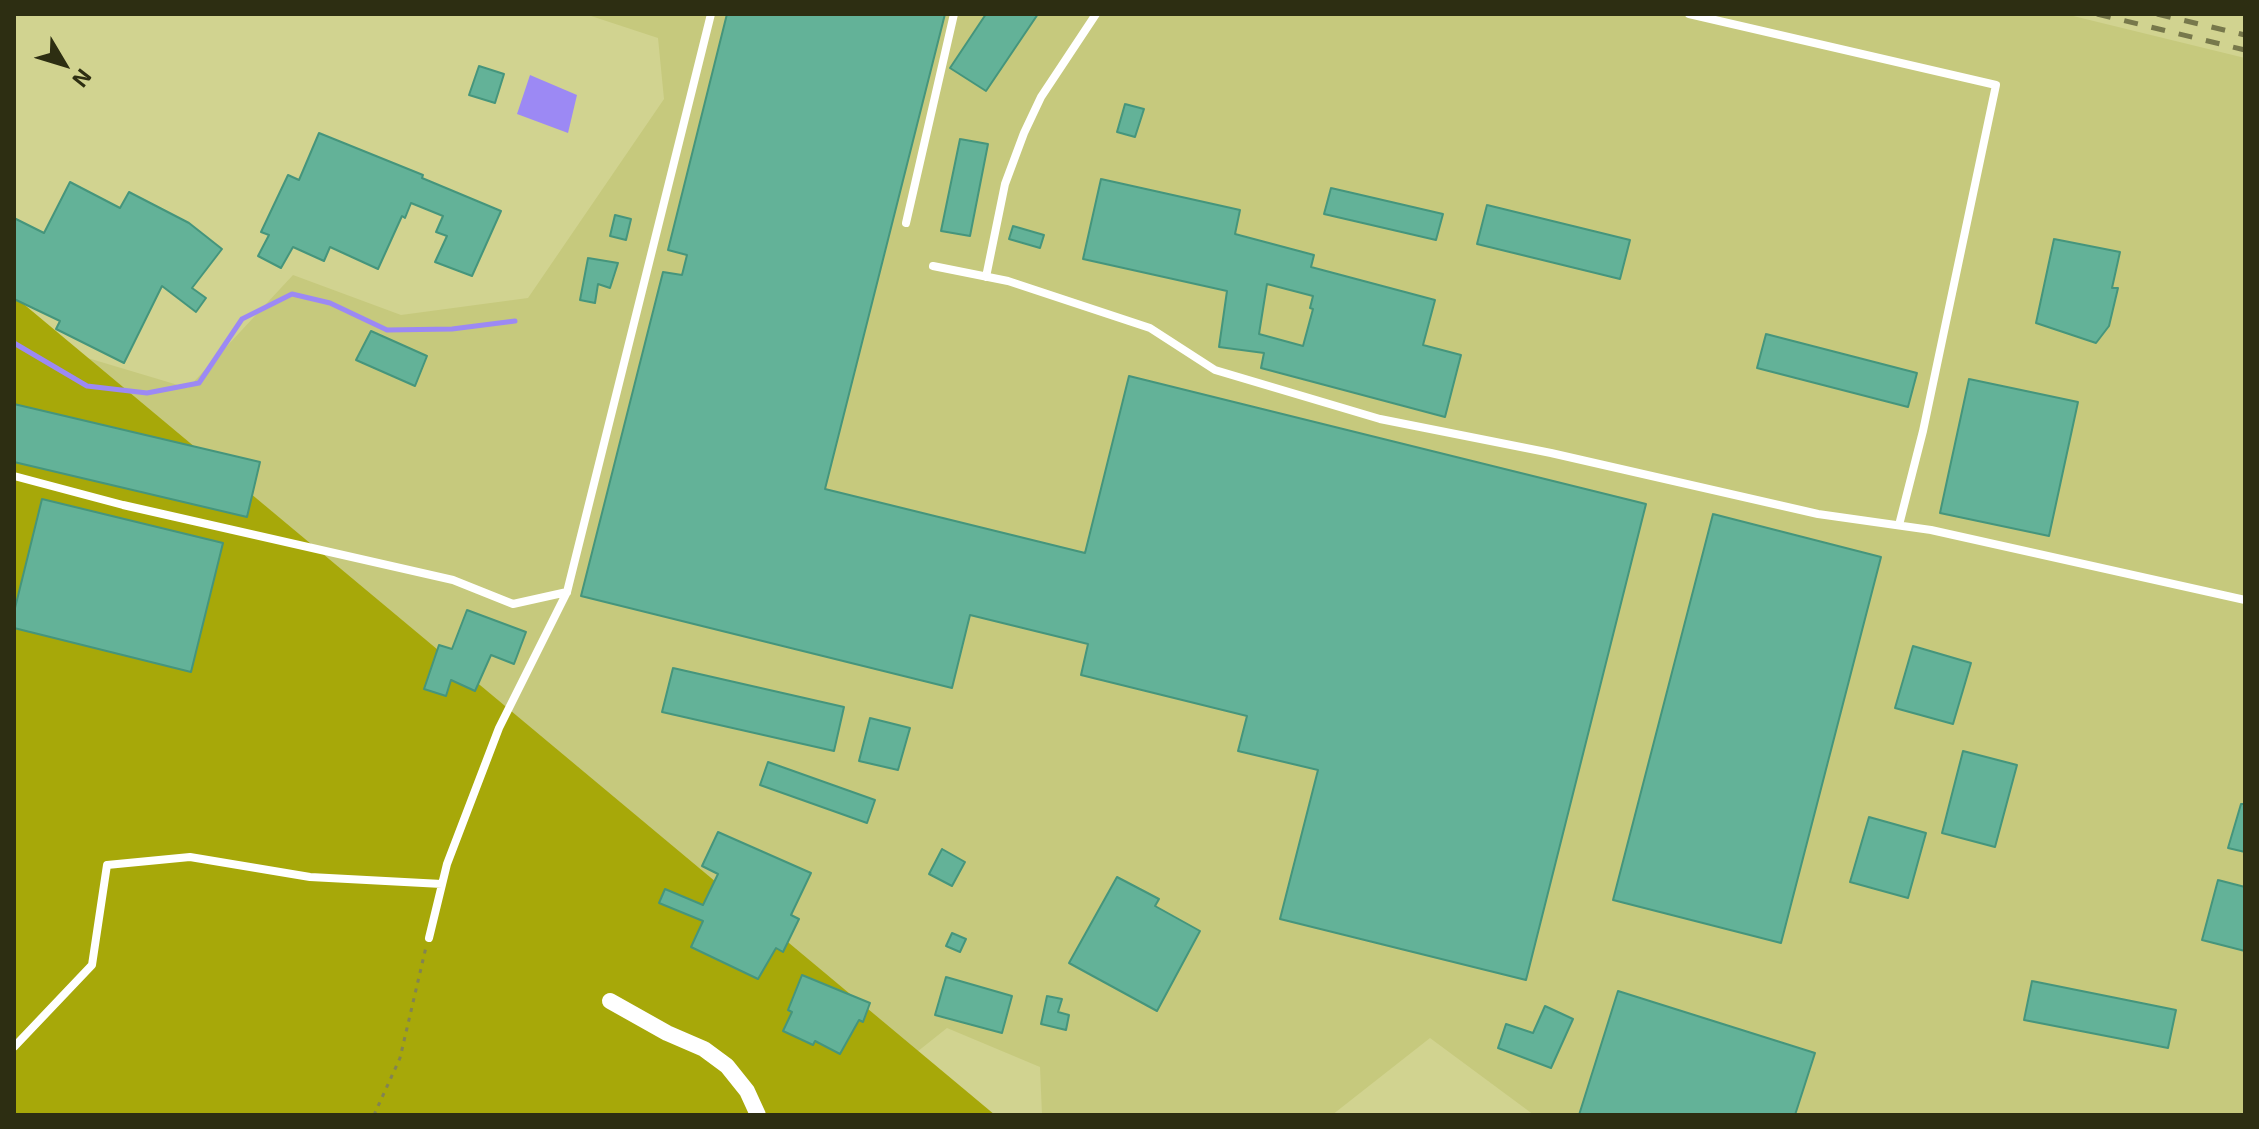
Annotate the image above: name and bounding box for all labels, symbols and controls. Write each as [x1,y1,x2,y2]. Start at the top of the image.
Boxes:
north arrow [24,24,104,104]
text: N [68,65,98,93]

